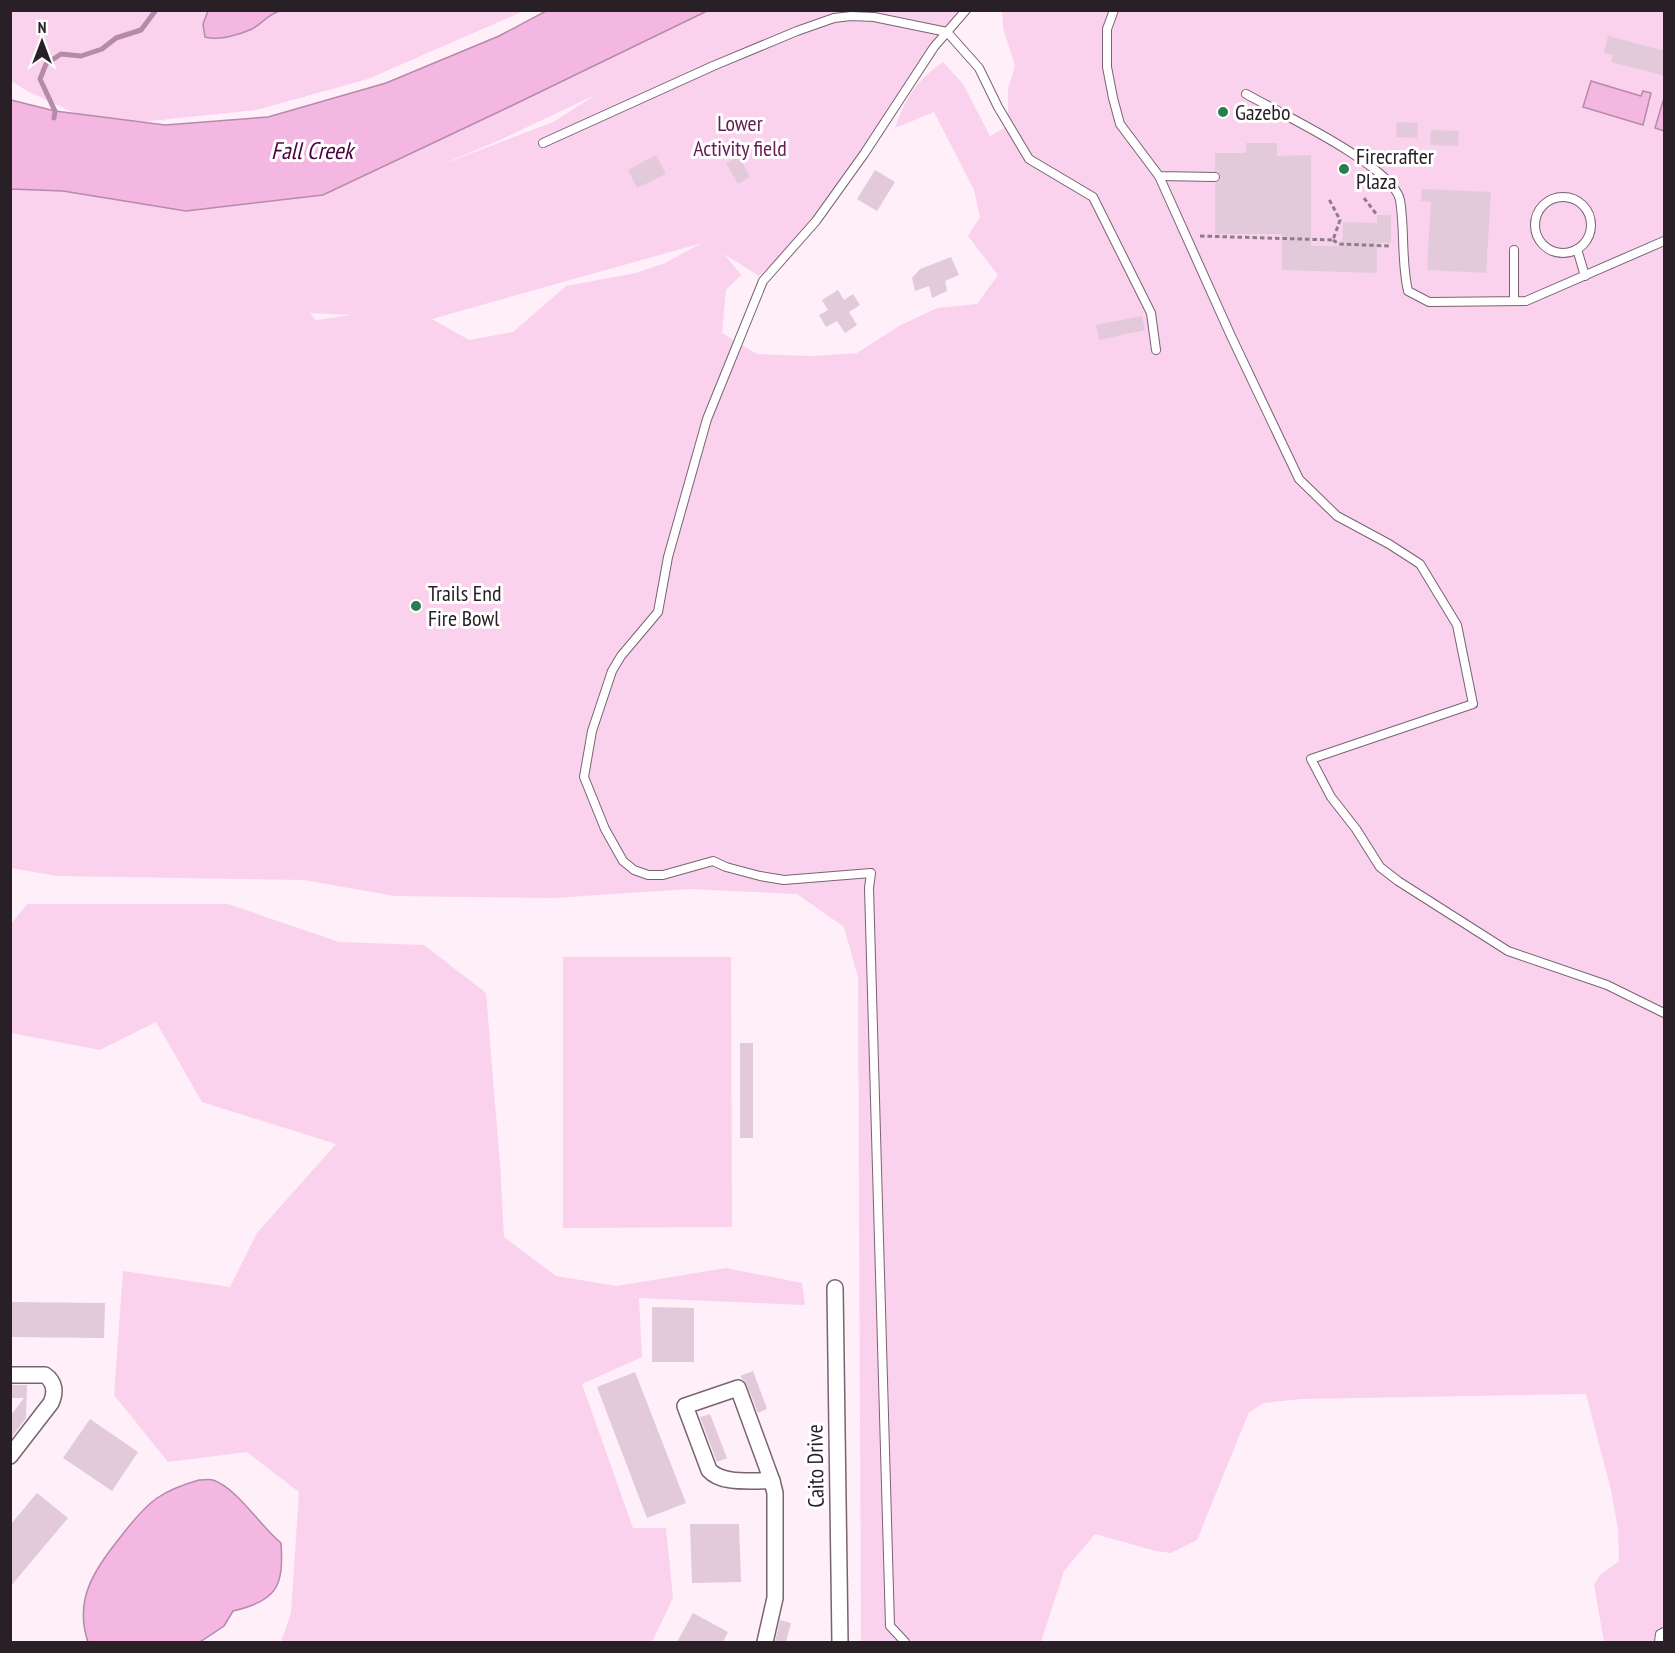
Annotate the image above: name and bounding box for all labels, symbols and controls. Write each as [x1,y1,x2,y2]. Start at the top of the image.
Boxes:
north arrow [12,12,72,72]
text: N [38,17,46,37]
place label: Gazebo [1235,98,1290,126]
marker: Gazebo [1216,105,1230,119]
park label: Lower Activity field [693,109,787,162]
water label: Fall Creek [271,135,356,166]
place label: Firecrafter Plaza [1356,142,1434,195]
marker: Firecrafter Plaza [1337,162,1351,176]
place label: Trails End Fire Bowl [428,579,501,632]
marker: Trails End Fire Bowl [409,599,423,613]
street label: Caito Drive [800,1424,830,1508]

